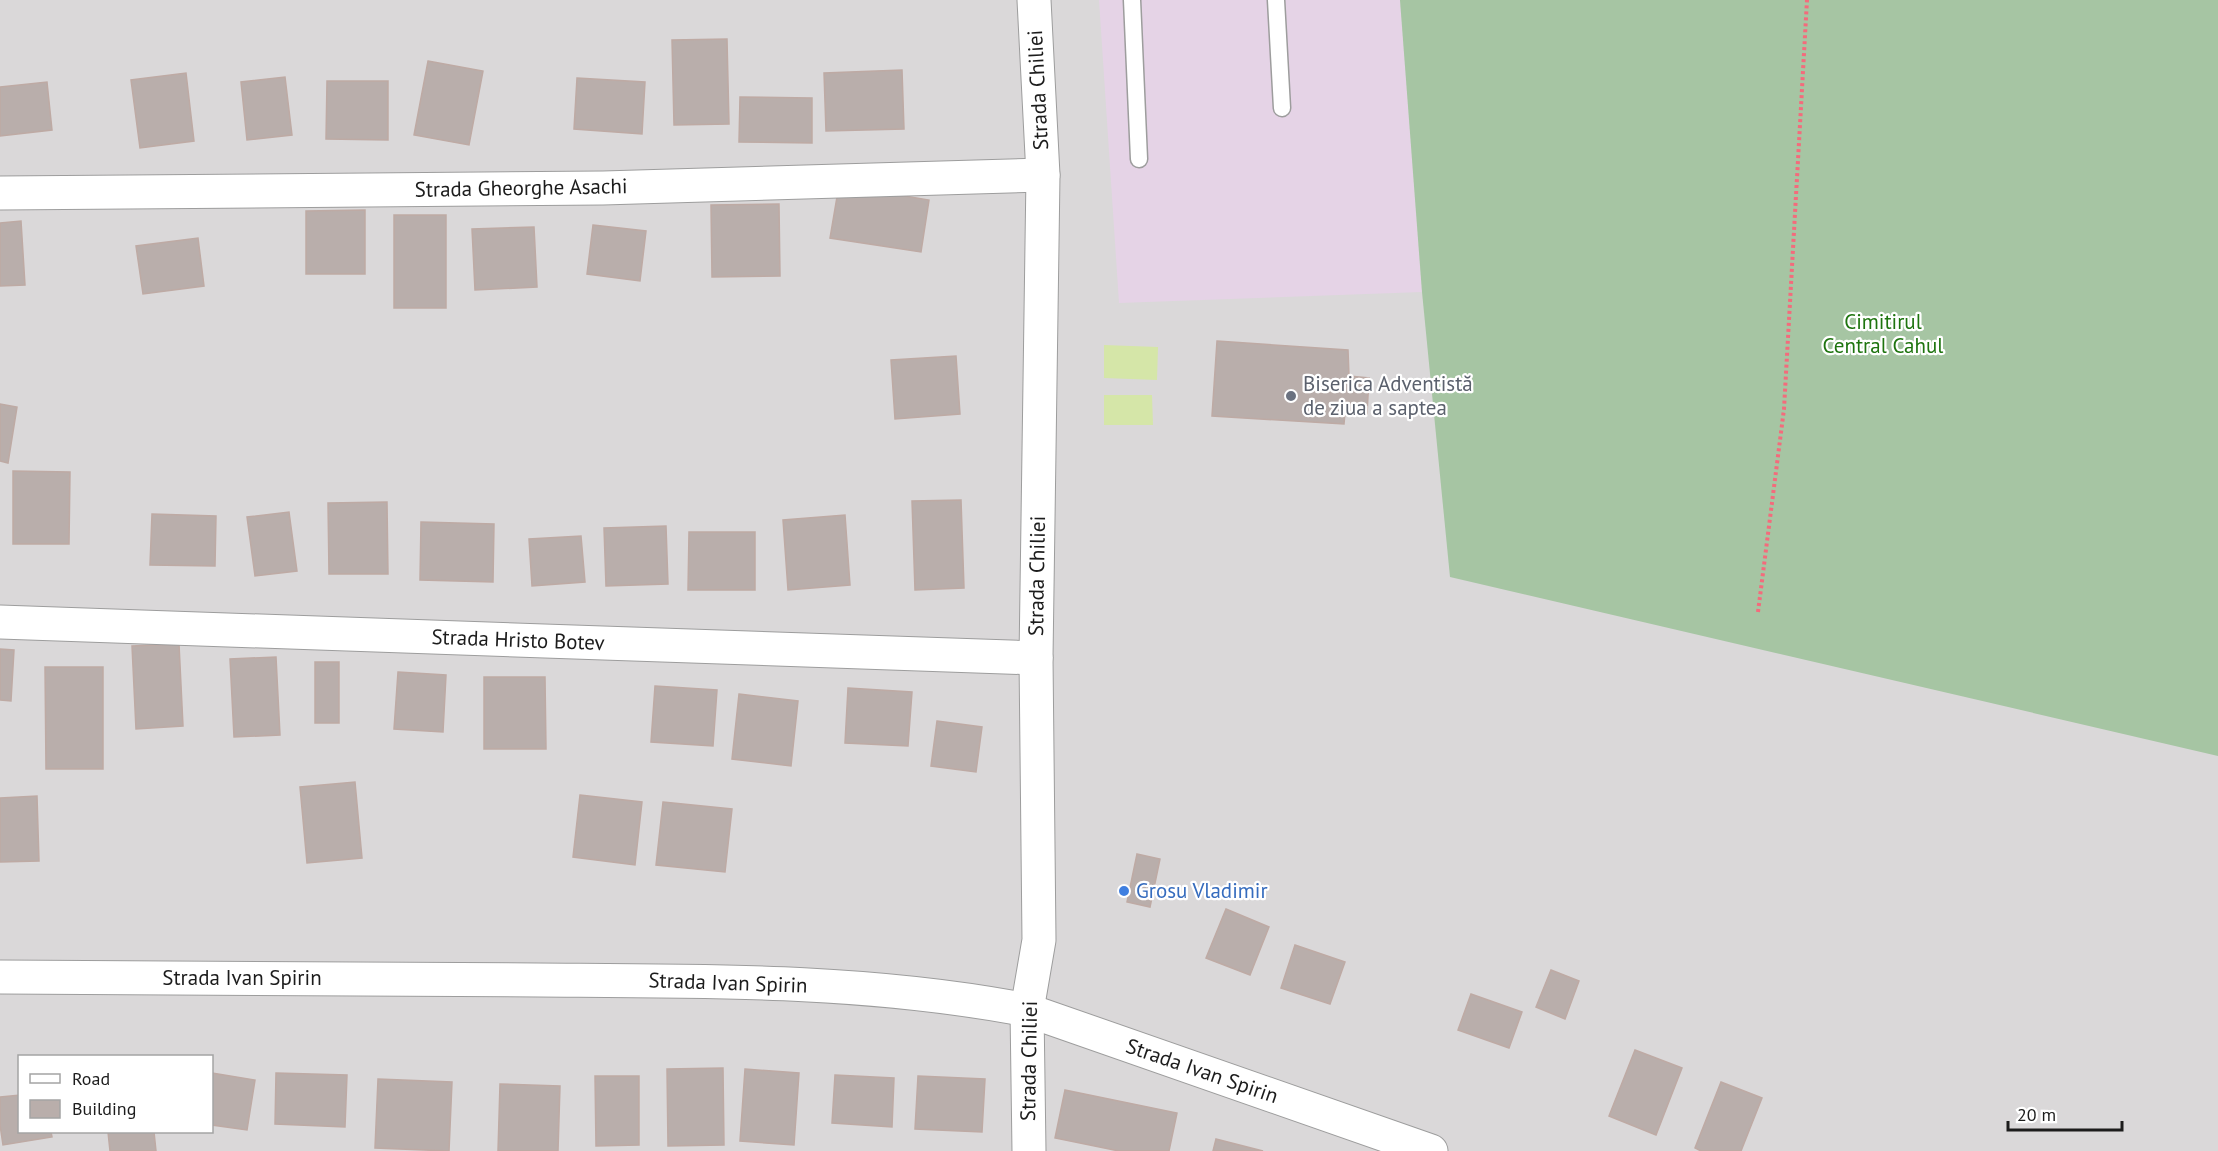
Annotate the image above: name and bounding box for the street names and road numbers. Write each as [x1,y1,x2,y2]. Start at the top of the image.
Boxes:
street label: Strada Chiliei [1021,29,1054,151]
street label: Strada Gheorghe Asachi [414,172,628,203]
street label: Strada Chiliei [1022,516,1051,636]
street label: Strada Hristo Botev [431,623,605,656]
street label: Strada Ivan Spirin [162,964,322,991]
street label: Strada Ivan Spirin [648,966,808,999]
street label: Strada Chiliei [1014,1001,1043,1121]
street label: Strada Ivan Spirin [1122,1032,1282,1109]

